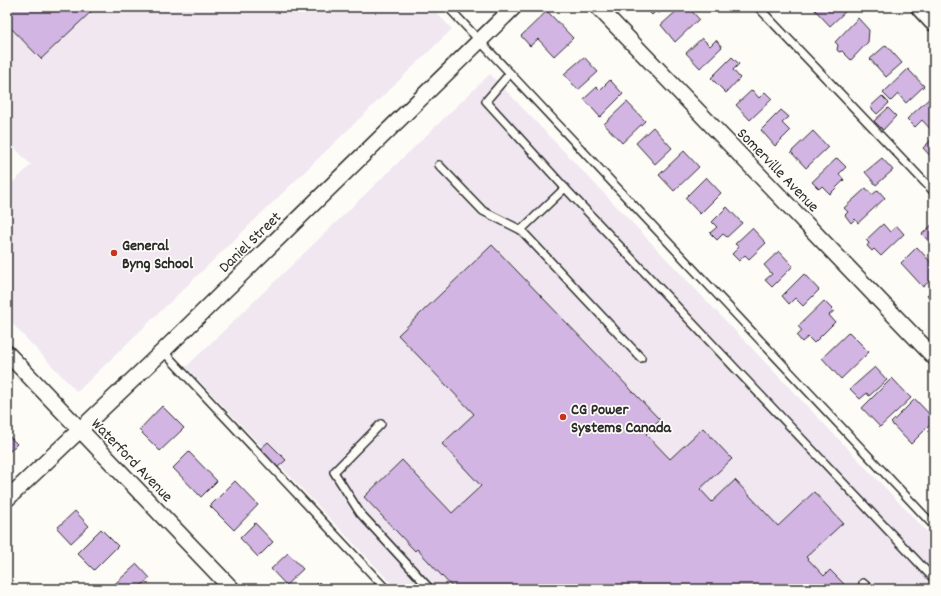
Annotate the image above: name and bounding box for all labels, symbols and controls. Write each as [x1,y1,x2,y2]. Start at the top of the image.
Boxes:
street label: Somerville Avenue [731,123,824,218]
street label: Daniel Street [214,207,287,279]
place label: General Byng School [122,235,193,276]
marker: General Byng School [109,248,119,258]
place label: CG Power Systems Canada [571,399,672,440]
marker: CG Power Systems Canada [558,412,568,422]
street label: Waterford Avenue [85,413,177,508]

